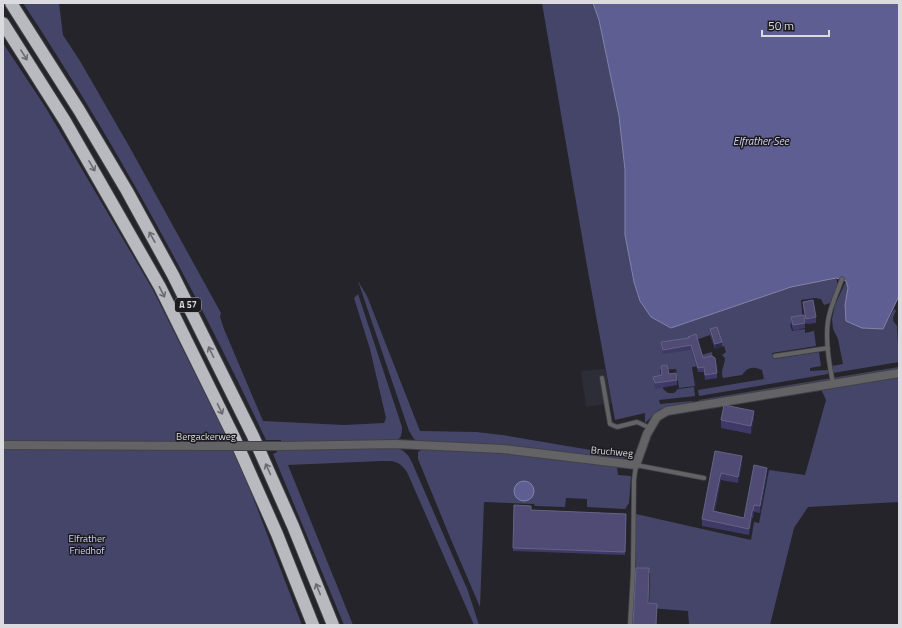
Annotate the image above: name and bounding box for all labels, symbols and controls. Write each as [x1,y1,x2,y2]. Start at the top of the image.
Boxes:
scale bar [762,12,829,38]
text: 50 m [768,16,794,35]
one-way arrow [20,50,28,61]
water label: Elfrather See [733,133,790,149]
one-way arrow [88,160,96,172]
one-way arrow [147,231,155,243]
one-way arrow [159,286,166,298]
road number: A 57 [175,298,201,312]
one-way arrow [207,346,214,358]
one-way arrow [217,402,224,414]
street label: Bergackerweg [176,429,236,444]
street label: Bruchweg [590,442,634,461]
one-way arrow [264,464,271,476]
park label: Elfrather Friedhof [68,531,106,558]
one-way arrow [314,583,322,595]

